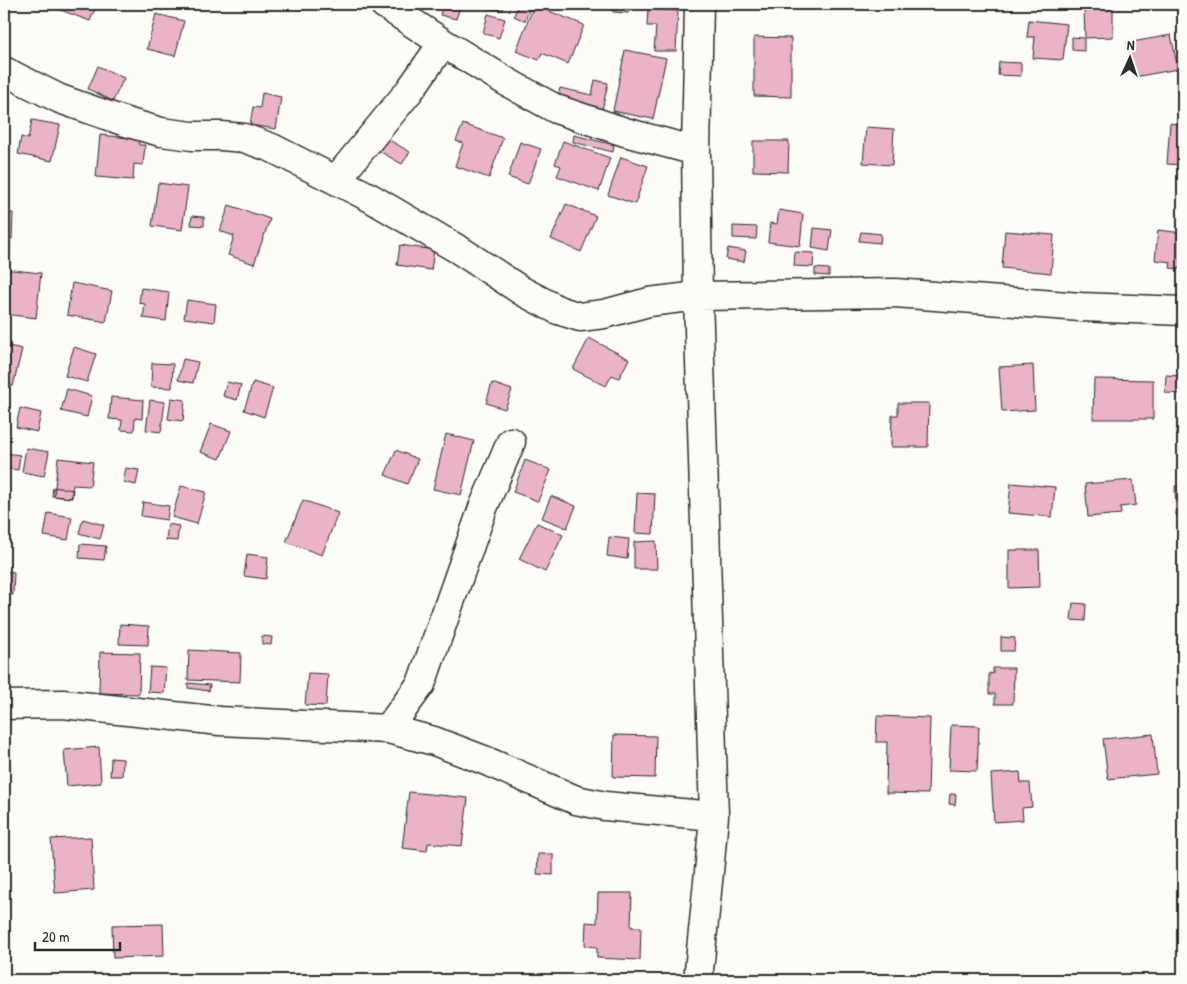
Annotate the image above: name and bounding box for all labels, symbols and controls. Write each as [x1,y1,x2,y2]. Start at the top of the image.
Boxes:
north arrow [1104,32,1154,82]
text: N [1126,35,1135,54]
scale bar [35,919,120,951]
text: 20 m [42,926,69,947]

